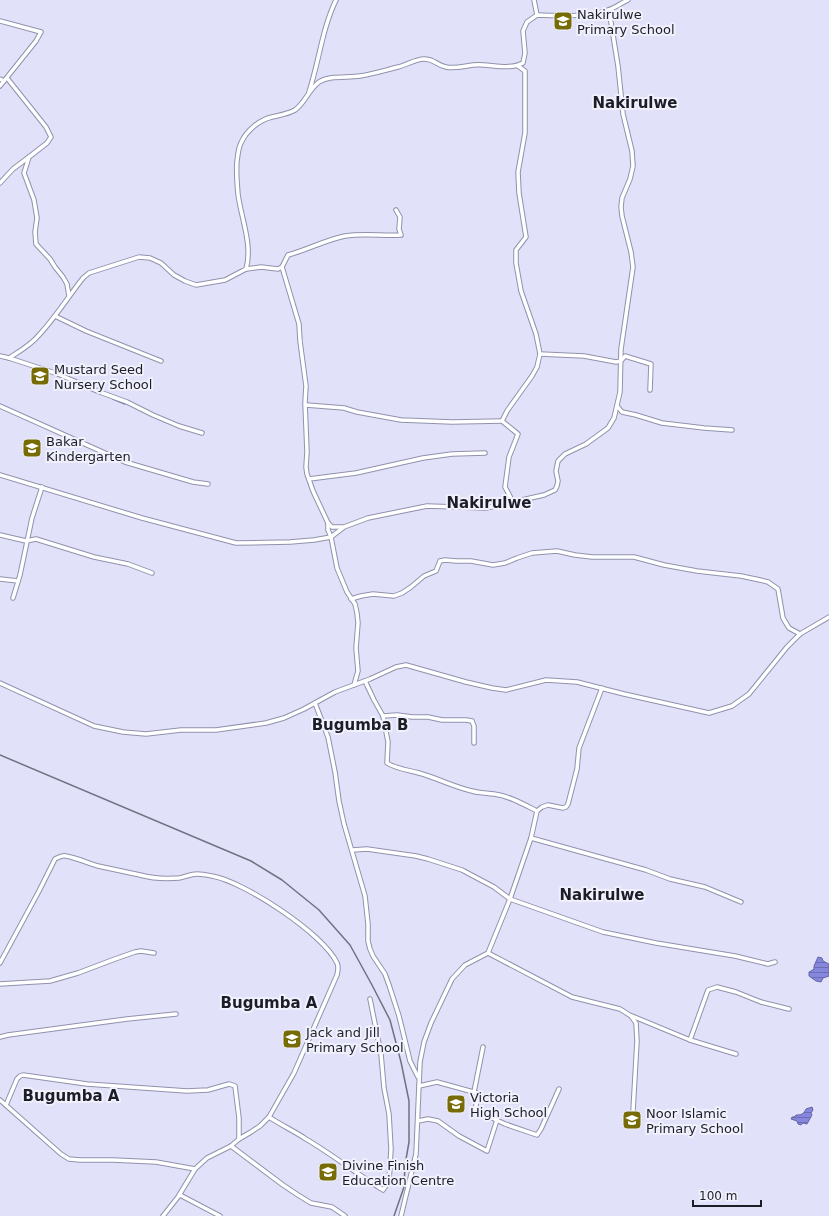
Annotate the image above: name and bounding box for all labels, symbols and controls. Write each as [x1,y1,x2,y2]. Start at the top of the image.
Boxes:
place label: Nakirulwe Primary School [577,7,675,37]
school or university icon: Nakirulwe Primary School [552,10,574,32]
district label: Nakirulwe [592,94,678,112]
place label: Mustard Seed Nursery School [54,362,152,392]
school or university icon: Mustard Seed Nursery School [29,365,51,387]
place label: Bakar Kindergarten [46,434,131,464]
school or university icon: Bakar Kindergarten [21,437,43,459]
district label: Nakirulwe [446,494,532,512]
district label: Bugumba B [312,716,408,734]
district label: Nakirulwe [559,886,645,904]
district label: Bugumba A [221,994,318,1012]
place label: Jack and Jill Primary School [305,1025,404,1055]
school or university icon: Jack and Jill Primary School [281,1028,303,1050]
district label: Bugumba A [23,1087,120,1105]
place label: Victoria High School [470,1090,547,1120]
school or university icon: Victoria High School [445,1093,467,1115]
place label: Noor Islamic Primary School [646,1106,744,1136]
school or university icon: Noor Islamic Primary School [621,1109,643,1131]
place label: Divine Finish Education Centre [342,1158,454,1188]
school or university icon: Divine Finish Education Centre [317,1161,339,1183]
scale bar [693,1182,761,1208]
text: 100 m [699,1189,737,1203]

